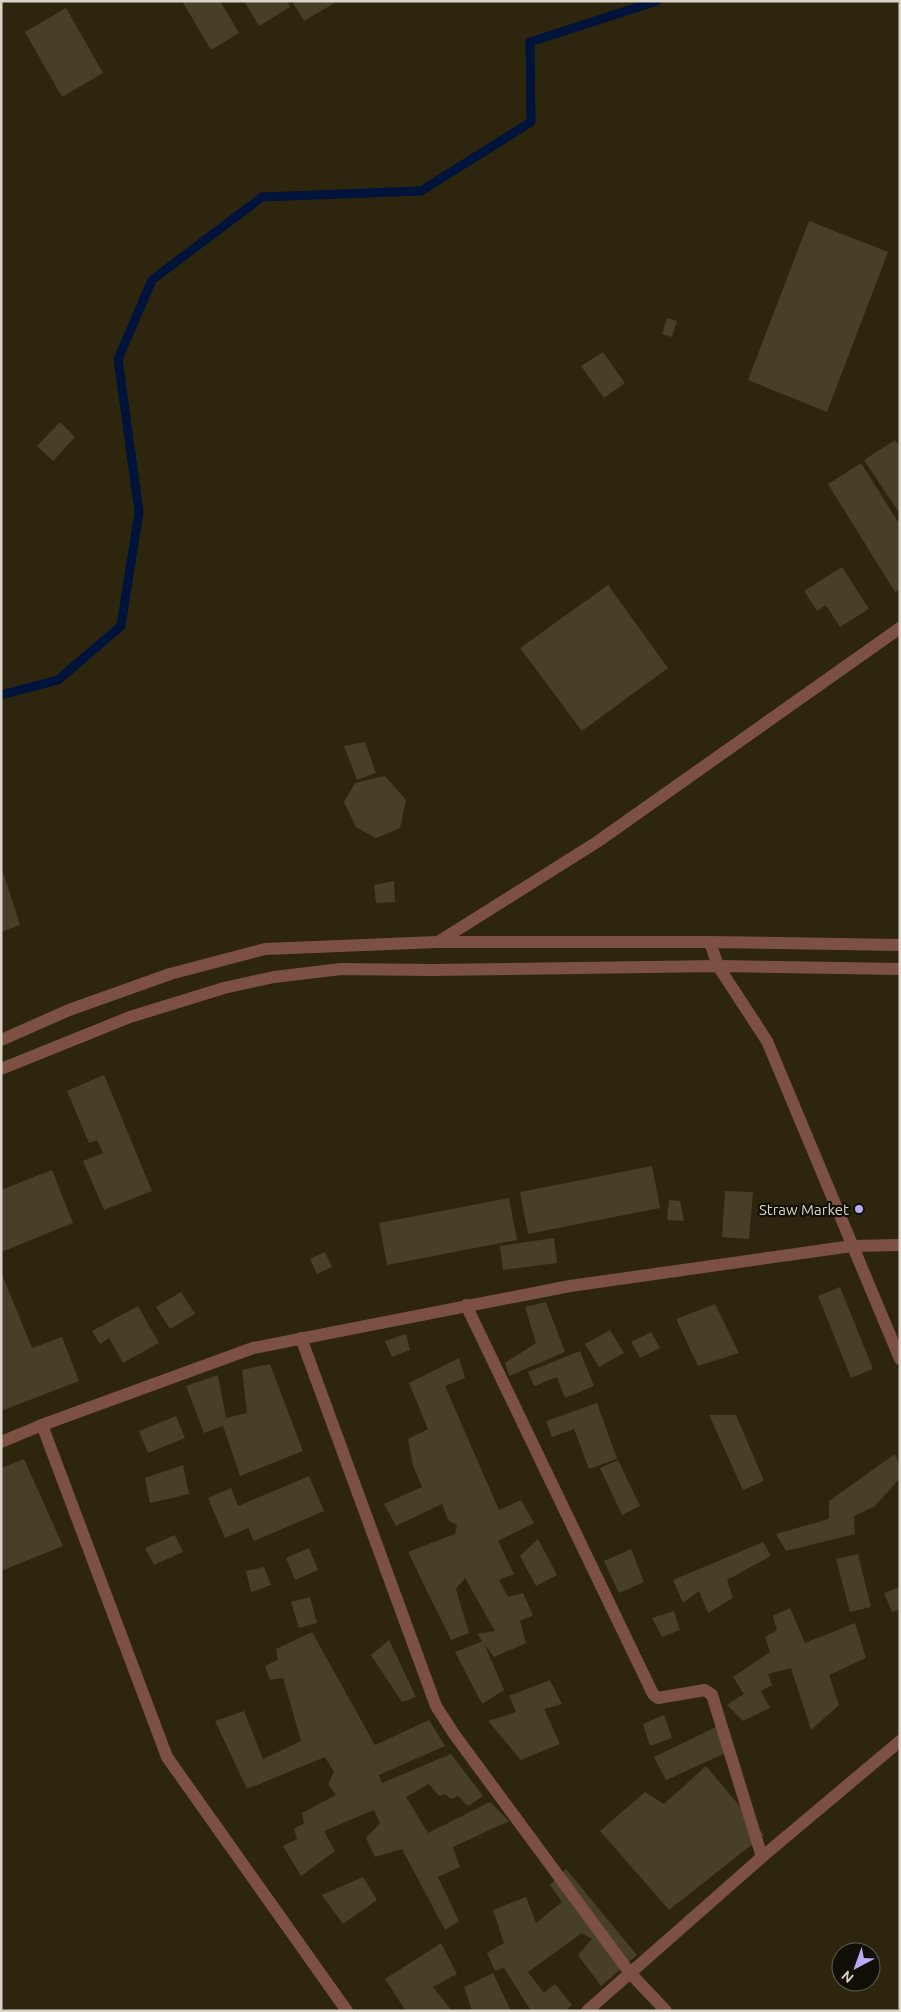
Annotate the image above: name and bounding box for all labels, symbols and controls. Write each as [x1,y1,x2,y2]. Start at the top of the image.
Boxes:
place label: Straw Market [759,1201,849,1218]
marker: Straw Market [853,1203,865,1215]
north arrow [831,1942,881,1992]
text: N [838,1967,857,1986]

